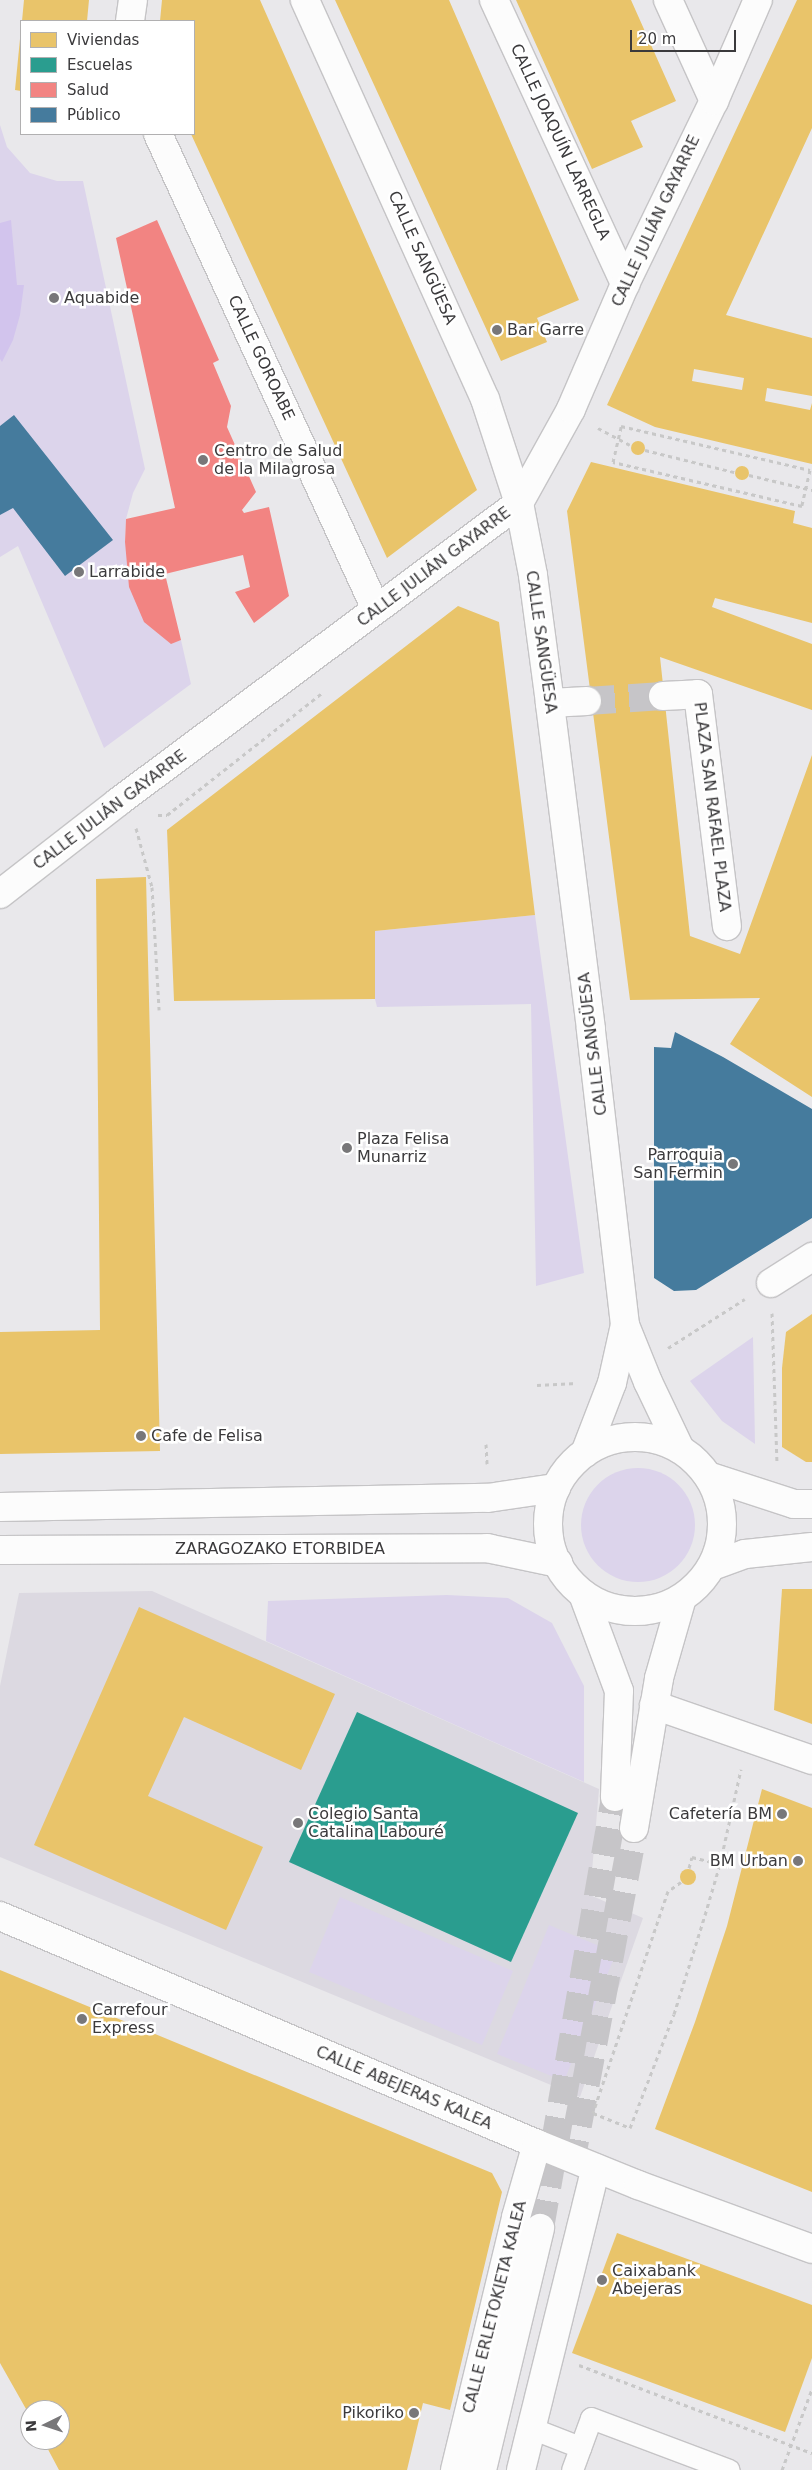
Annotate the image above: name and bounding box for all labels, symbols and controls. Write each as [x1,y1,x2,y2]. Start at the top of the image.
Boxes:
legend [20,20,195,135]
scale bar [632,20,738,52]
text: 20 m [638,30,676,48]
text: Viviendas [67,31,139,49]
street label: CALLE JOAQUÍN LARREGLA [506,41,614,243]
text: Escuelas [67,56,132,74]
text: Salud [67,81,109,99]
text: Público [67,106,121,124]
street label: CALLE JULIÁN GAYARRE [608,132,704,310]
street label: CALLE SANGÜESA [384,188,460,328]
place label: Aquabide [64,288,139,308]
marker: Aquabide [48,292,60,304]
street label: CALLE GOROABE [224,292,298,424]
place label: Bar Garre [507,320,584,340]
marker: Bar Garre [491,324,503,336]
place label: Centro de Salud de la Milagrosa [214,441,342,479]
marker: Centro de Salud de la Milagrosa [196,453,210,467]
street label: CALLE JULIÁN GAYARRE [354,503,514,631]
place label: Larrabide [89,562,165,582]
marker: Larrabide [73,566,85,578]
street label: CALLE SANGÜESA [521,569,561,715]
street label: PLAZA SAN RAFAEL PLAZA [690,701,734,913]
street label: CALLE JULIÁN GAYARRE [30,746,190,874]
street label: CALLE SANGÜESA [575,971,611,1117]
place label: Plaza Felisa Munarriz [357,1129,449,1167]
marker: Plaza Felisa Munarriz [341,1142,353,1154]
place label: Parroquia San Fermin [633,1145,723,1183]
marker: Parroquia San Fermin [727,1158,739,1170]
place label: Cafe de Felisa [151,1426,263,1446]
marker: Cafe de Felisa [135,1430,147,1442]
street label: ZARAGOZAKO ETORBIDEA [175,1539,385,1559]
place label: Colegio Santa Catalina Labouré [308,1804,444,1842]
place label: Cafetería BM [669,1804,772,1824]
marker: Cafetería BM [776,1808,788,1820]
marker: Colegio Santa Catalina Labouré [292,1817,304,1829]
place label: BM Urban [710,1851,788,1871]
marker: BM Urban [792,1855,804,1867]
place label: Carrefour Express [92,2000,167,2038]
marker: Carrefour Express [76,2013,88,2025]
street label: CALLE ABEJERAS KALEA [313,2042,495,2134]
street label: CALLE ERLETOKIETA KALEA [459,2199,531,2415]
place label: Caixabank Abejeras [612,2261,696,2299]
marker: Caixabank Abejeras [596,2274,608,2286]
north arrow [20,2400,70,2450]
place label: Pikoriko [342,2403,404,2423]
marker: Pikoriko [408,2407,420,2419]
text: N [23,2420,39,2432]

